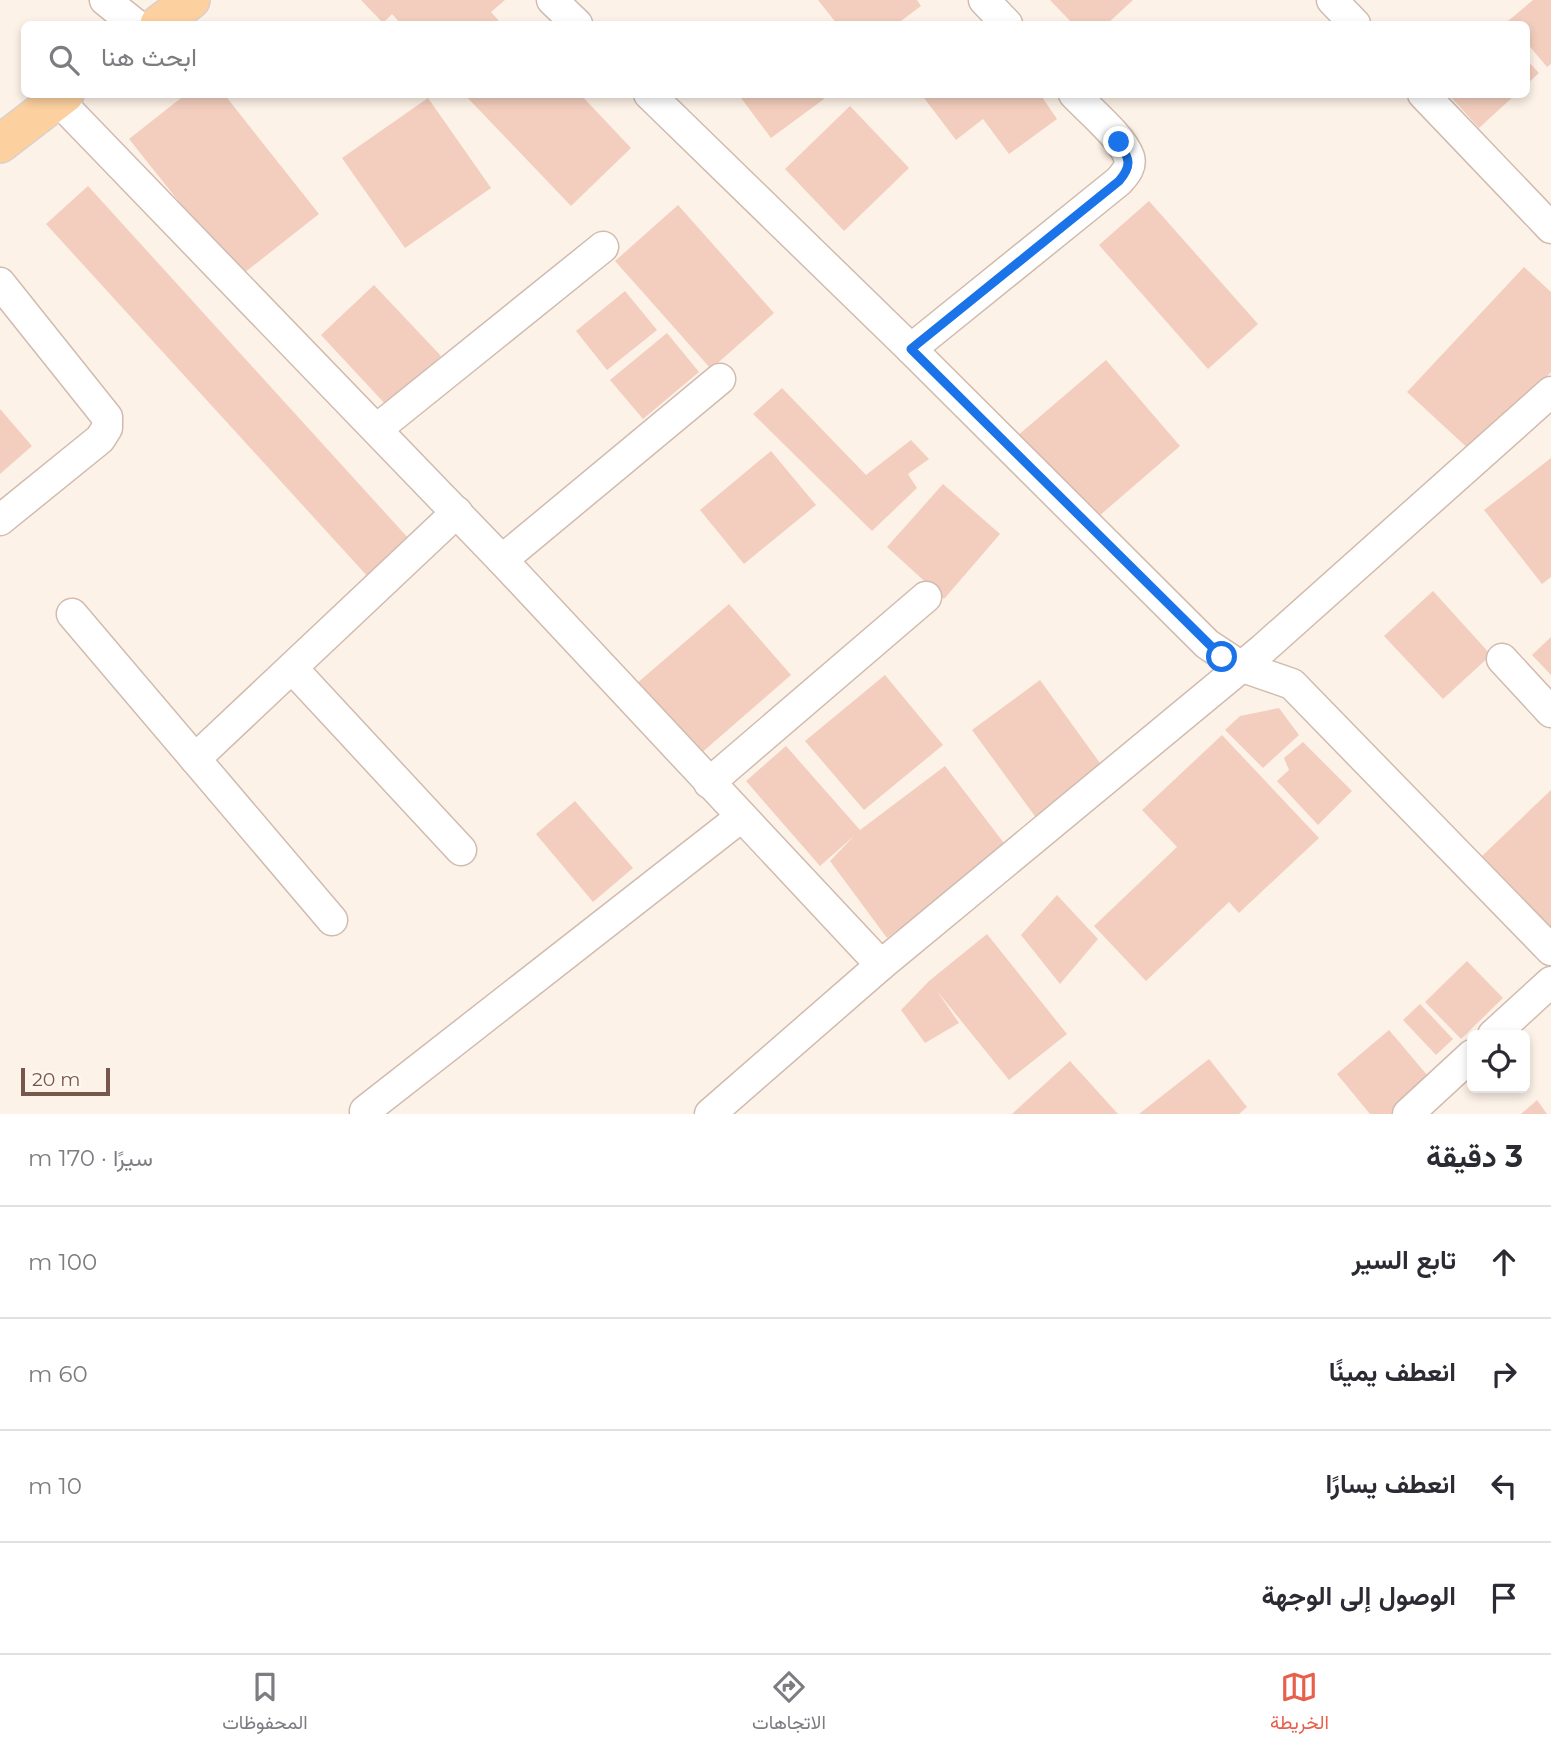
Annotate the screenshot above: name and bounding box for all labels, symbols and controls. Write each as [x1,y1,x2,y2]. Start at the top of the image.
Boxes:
search box [21,21,1530,98]
icon: search [45,41,83,79]
text: ابحث هنا [101,41,197,73]
route end [1103,126,1134,157]
route start [1206,641,1237,672]
map controls [1467,1030,1530,1093]
button: locate [1467,1030,1530,1093]
scale bar [21,1065,110,1097]
text: 20 m [32,1068,80,1091]
text: 3 دقيقة [1426,1138,1523,1175]
text: سيرًا · 170 m [28,1144,153,1172]
icon: ahead [1485,1243,1523,1281]
text: تابع السير [1352,1244,1456,1276]
text: 100 m [28,1248,97,1276]
icon: right [1485,1355,1523,1393]
text: انعطف يمينًا [1329,1356,1456,1388]
text: 60 m [28,1360,88,1388]
icon: left [1485,1467,1523,1505]
text: انعطف يسارًا [1326,1468,1456,1500]
text: 10 m [28,1472,82,1500]
icon: arrive [1485,1579,1523,1617]
text: الوصول إلى الوجهة [1262,1580,1456,1612]
tab: المحفوظات [222,1668,308,1739]
tab: الاتجاهات [752,1668,826,1739]
tab: الخريطة [1270,1668,1329,1739]

